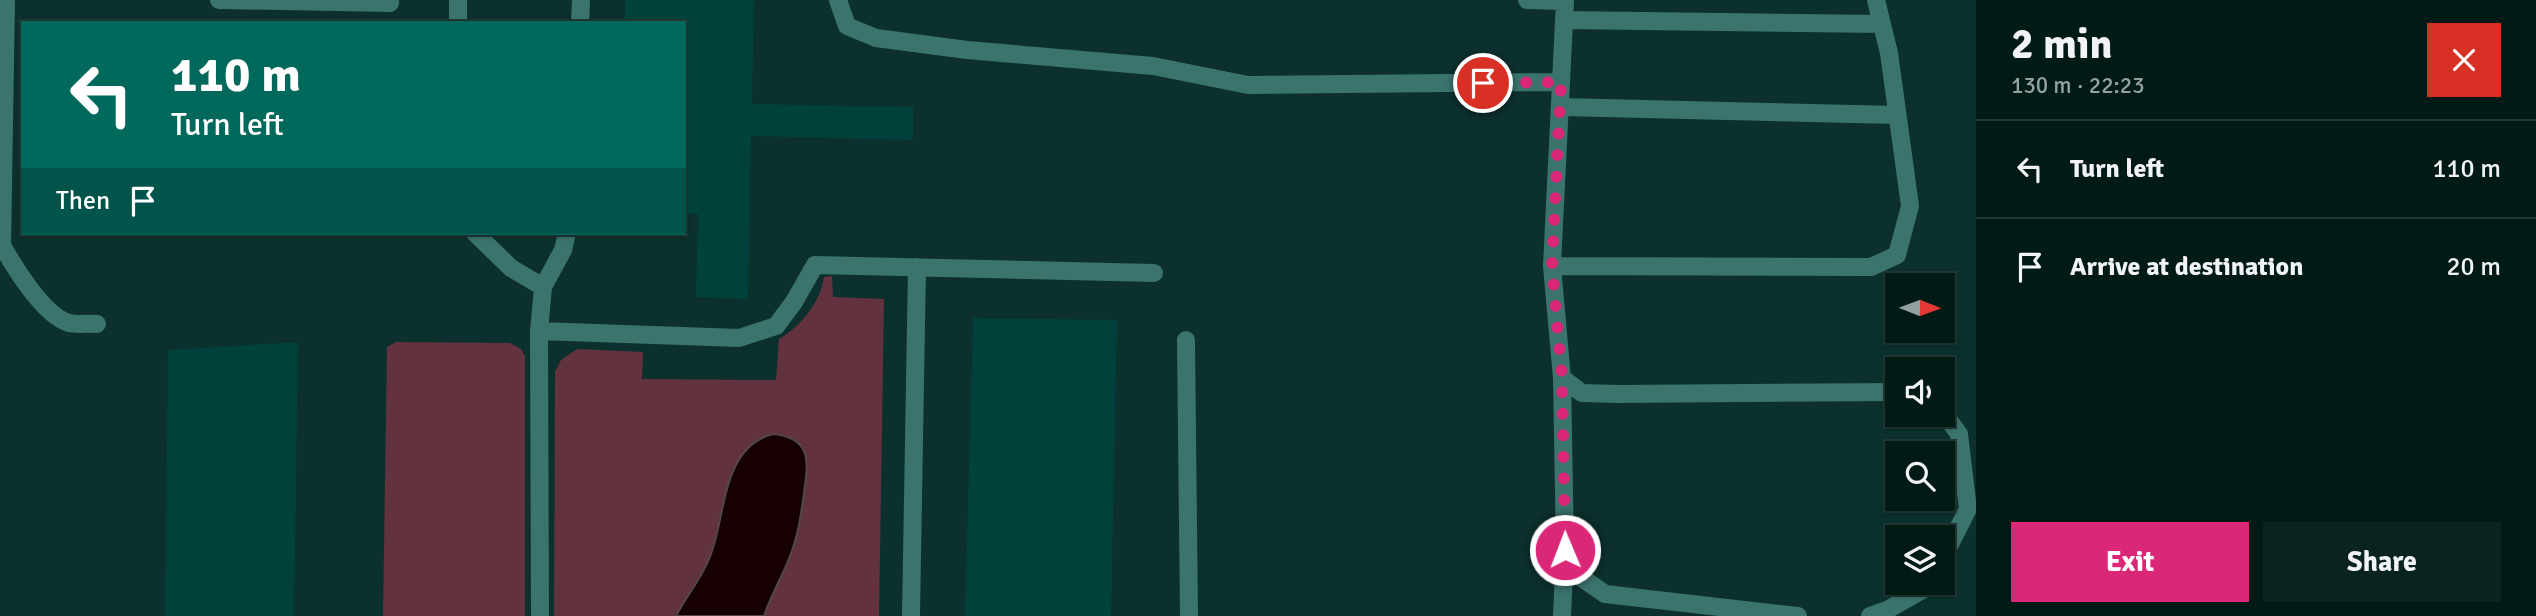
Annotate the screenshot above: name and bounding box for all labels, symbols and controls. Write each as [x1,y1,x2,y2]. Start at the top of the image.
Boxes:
text: 2 min [2011,19,2112,70]
button: close [2427,23,2501,97]
text: 110 m [171,45,301,105]
icon: left [56,49,147,140]
pin [1453,53,1513,113]
icon: arrive [1464,64,1502,102]
text: 130 m · 22:23 [2011,71,2145,100]
text: Turn left [171,105,284,144]
icon: left [2011,150,2049,188]
text: Turn left [2070,153,2164,185]
text: 110 m [2432,153,2501,185]
icon: arrive [124,182,162,220]
text: Then [56,185,110,217]
icon: arrive [2011,248,2049,286]
text: Arrive at destination [2070,251,2303,283]
text: 20 m [2446,251,2501,283]
north arrow [1885,273,1955,343]
map controls [1885,273,1955,595]
button: sound [1885,357,1955,427]
button: search [1885,441,1955,511]
position arrow [1528,513,1602,587]
button: Exit [2011,522,2249,602]
button: Share [2263,522,2501,602]
button: layers [1885,525,1955,595]

